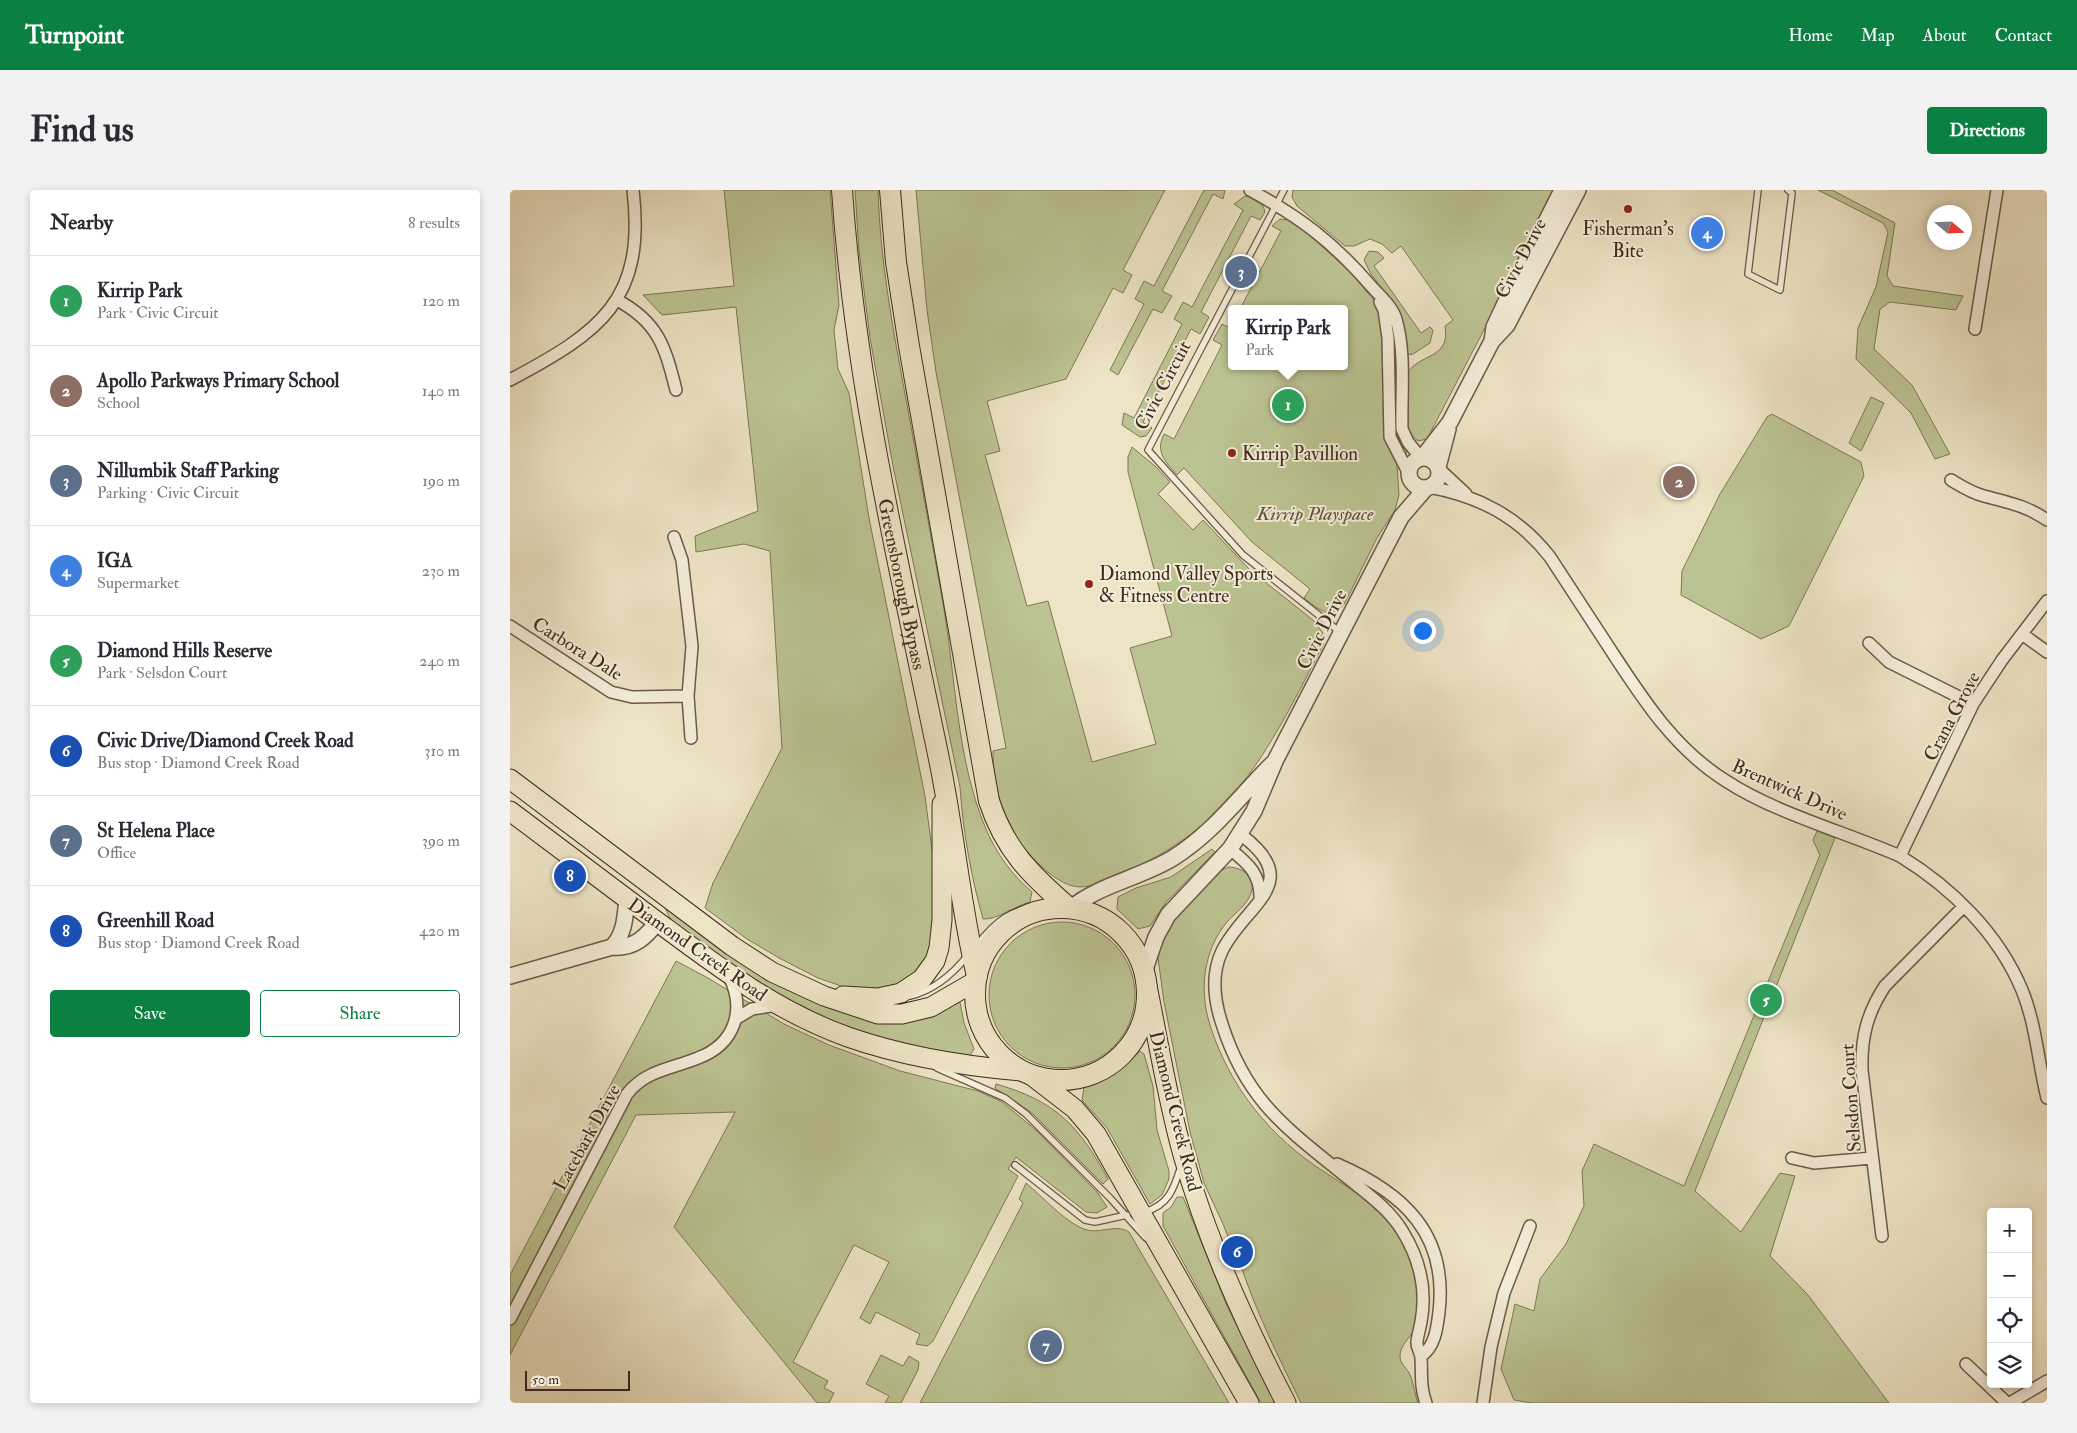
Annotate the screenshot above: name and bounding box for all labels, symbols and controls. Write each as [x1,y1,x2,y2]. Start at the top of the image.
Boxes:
text: Turnpoint [25,20,124,51]
text: Home [1788,24,1833,47]
text: Map [1861,24,1895,47]
text: About [1923,24,1967,47]
text: Contact [1995,24,2052,47]
button: Directions [1927,107,2047,154]
text: Find us [30,108,134,152]
marker: Fisherman's Bite [1622,203,1634,215]
north arrow [1927,205,1972,250]
text: Nearby [50,209,113,236]
text: 8 results [408,213,460,233]
street label: Civic Drive [1490,214,1552,303]
pin: 4 [1691,214,1723,252]
place label: Fisherman's Bite [1582,217,1674,263]
pin: 3 [1225,253,1257,291]
text: Kirrip Park [97,279,183,303]
text: 1 [63,291,69,311]
text: 120 m [422,291,460,311]
text: Park · Civic Circuit [97,303,219,323]
popup [1228,305,1348,370]
text: Kirrip Park [1245,316,1331,340]
street label: Civic Circuit [1129,337,1196,434]
text: Park [1245,340,1274,360]
text: Apollo Parkways Primary School [97,369,339,393]
text: 2 [62,381,70,401]
text: 140 m [422,381,460,401]
pin: 1 [1272,386,1304,424]
text: School [97,393,140,413]
place label: Kirrip Pavillion [1242,442,1358,467]
marker: Kirrip Pavillion [1226,447,1238,459]
text: Nillumbik Staff Parking [97,459,279,483]
pin: 2 [1663,463,1695,501]
text: 3 [63,471,69,491]
text: 190 m [422,471,460,491]
text: Parking · Civic Circuit [97,483,239,503]
street label: Greensborough Bypass [872,497,931,672]
park label: Kirrip Playspace [1256,502,1374,526]
text: IGA [97,549,133,573]
text: 4 [62,561,70,581]
text: 230 m [422,561,460,581]
place label: Diamond Valley Sports & Fitness Centre [1099,562,1273,608]
text: Supermarket [97,573,179,593]
marker: Diamond Valley Sports & Fitness Centre [1083,578,1095,590]
street label: Civic Drive [1291,585,1352,674]
street label: Carbora Dale [528,612,627,686]
your location [1410,618,1436,644]
text: Diamond Hills Reserve [97,639,272,663]
text: 5 [62,651,70,671]
text: 240 m [419,651,460,671]
text: Park · Selsdon Court [97,663,227,683]
street label: Crana Grove [1918,667,1986,765]
text: Civic Drive/Diamond Creek Road [97,729,354,753]
text: 6 [62,741,70,761]
text: 310 m [424,741,460,761]
text: Bus stop · Diamond Creek Road [97,753,300,773]
street label: Brentwick Drive [1728,754,1851,826]
text: St Helena Place [97,819,215,843]
text: 7 [62,831,70,851]
text: 390 m [422,831,460,851]
text: Office [97,843,136,863]
pin: 8 [554,857,586,895]
street label: Diamond Creek Road [623,893,772,1007]
text: Greenhill Road [97,909,214,933]
text: 8 [62,921,70,941]
text: 420 m [419,921,460,941]
text: Bus stop · Diamond Creek Road [97,933,300,953]
pin: 5 [1750,981,1782,1019]
button: Save [50,990,250,1037]
button: Share [260,990,460,1037]
street label: Diamond Creek Road [1143,1028,1207,1195]
street label: Selsdon Court [1835,1043,1867,1153]
street label: Lacebark Drive [548,1080,626,1195]
map controls [1987,1208,2032,1388]
button: + [1987,1208,2032,1253]
pin: 6 [1221,1233,1253,1271]
button: − [1987,1253,2032,1298]
button: locate [1987,1298,2032,1343]
pin: 7 [1030,1327,1062,1365]
button: layers [1987,1343,2032,1388]
scale bar [525,1368,630,1391]
text: 50 m [532,1371,559,1388]

